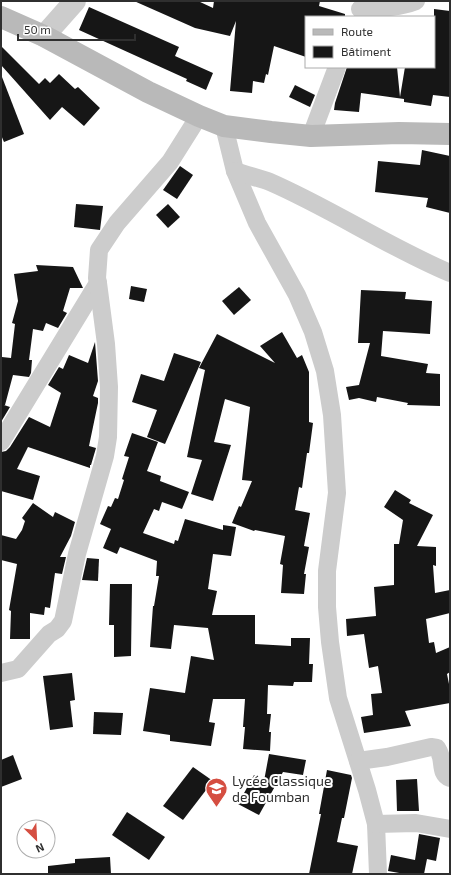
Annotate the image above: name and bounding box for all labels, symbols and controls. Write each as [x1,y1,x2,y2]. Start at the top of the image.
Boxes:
scale bar [18,16,135,42]
legend [305,16,435,68]
text: 50 m [24,22,51,36]
text: Route [341,24,373,38]
text: Bâtiment [341,44,392,58]
place label: Lycée Classique de Foumban [232,772,331,805]
school or university icon: Lycée Classique de Foumban [204,775,230,808]
north arrow [16,819,56,859]
text: N [34,841,47,856]

